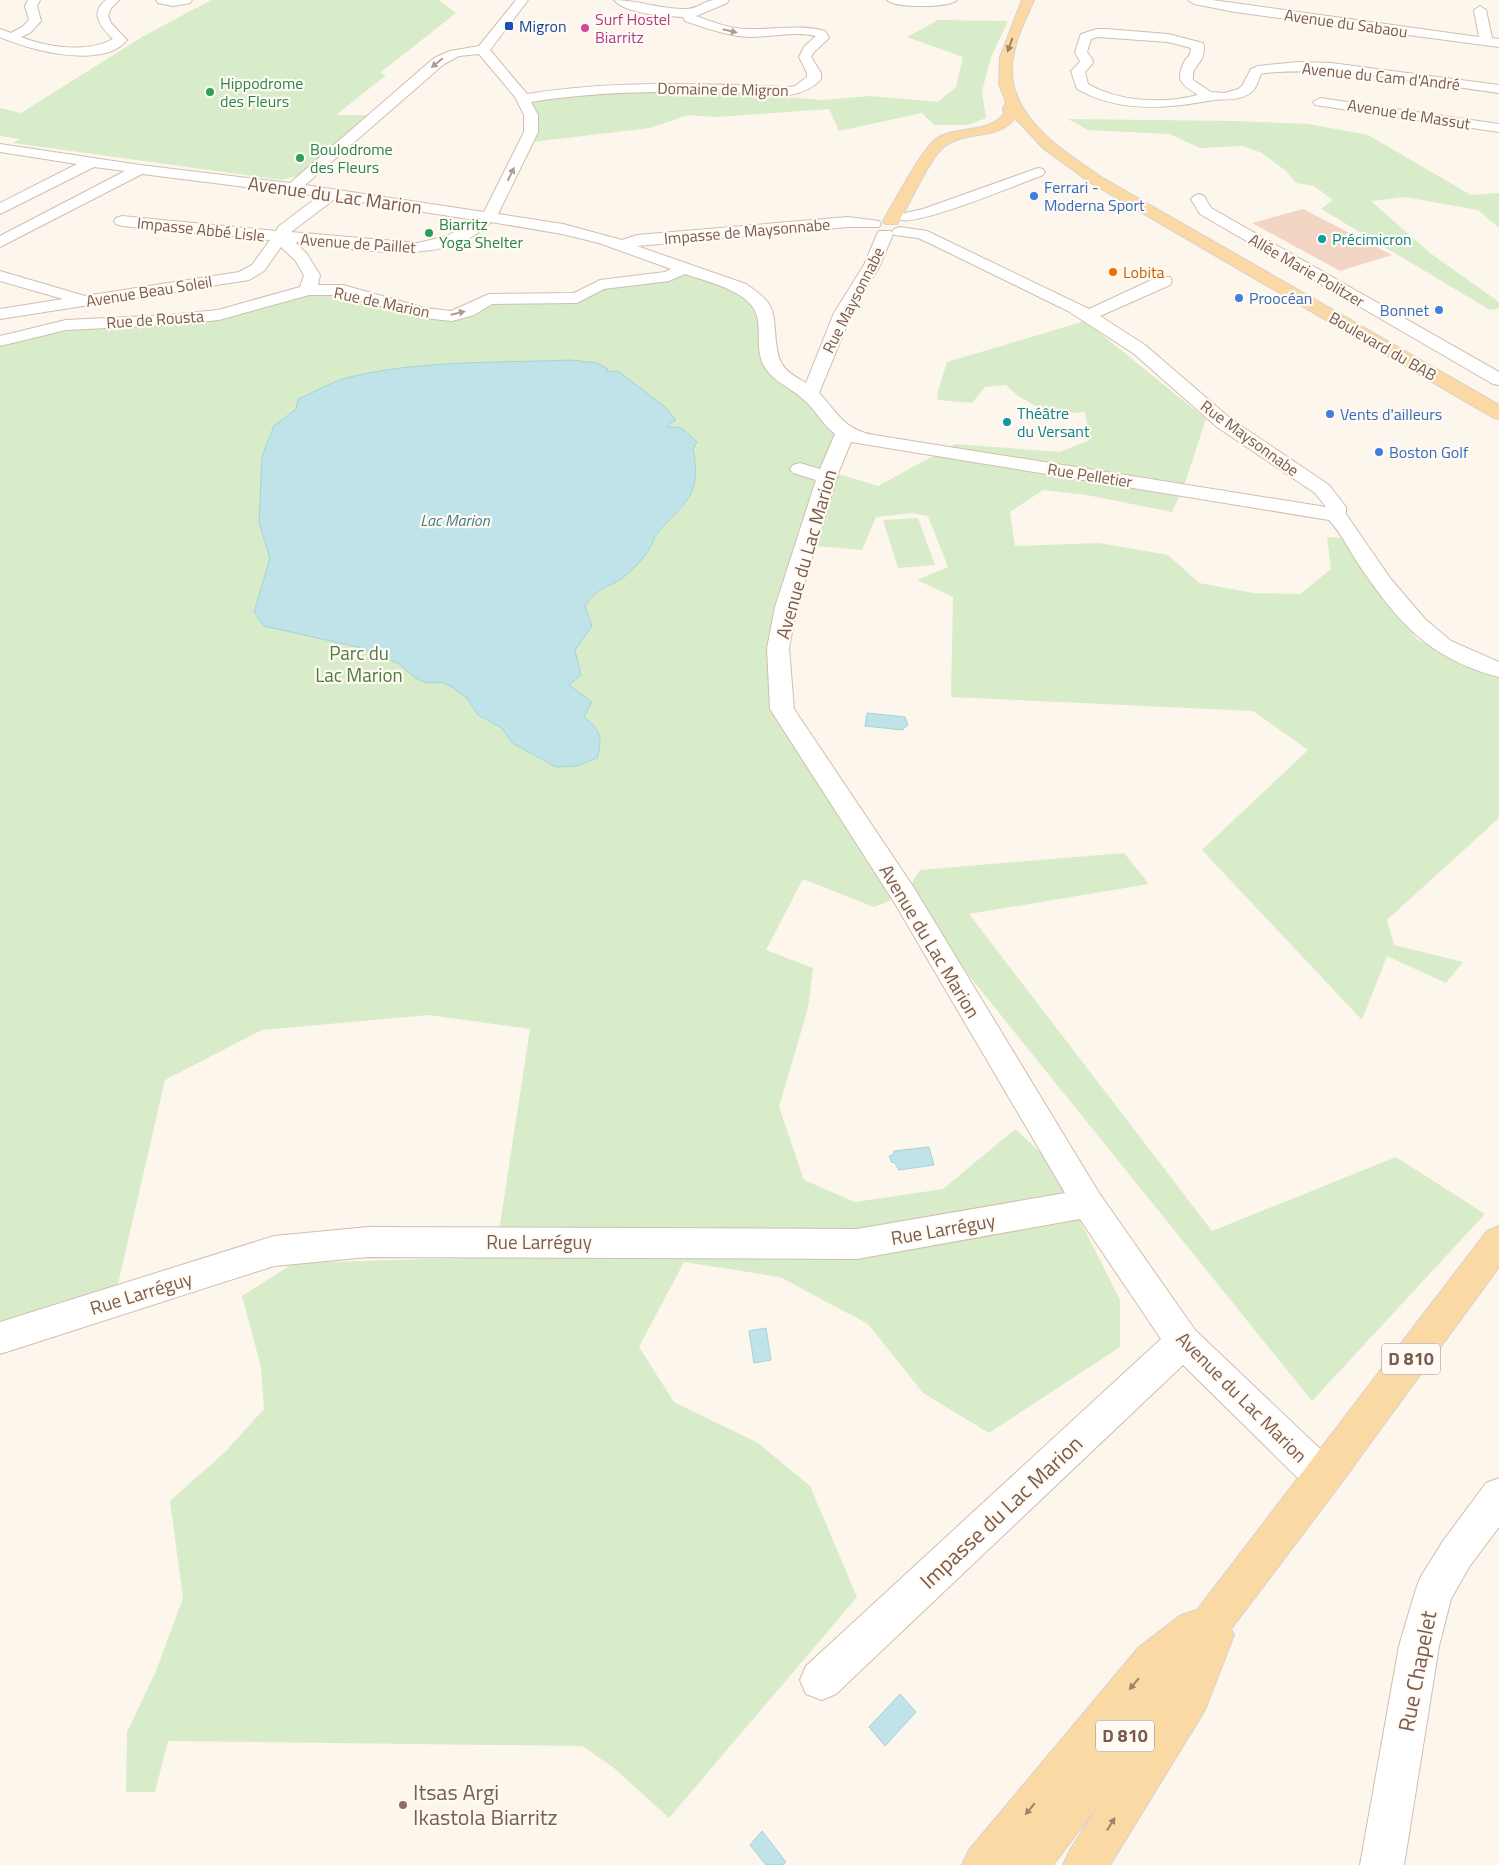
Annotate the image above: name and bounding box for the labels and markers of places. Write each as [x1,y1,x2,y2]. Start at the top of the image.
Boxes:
place label: Surf Hostel Biarritz [595,7,671,49]
place label: Migron [519,14,567,38]
marker: Migron [503,20,515,32]
marker: Surf Hostel Biarritz [579,22,591,34]
place label: Hippodrome des Fleurs [220,71,303,113]
marker: Hippodrome des Fleurs [204,86,216,98]
place label: Boulodrome des Fleurs [310,137,393,179]
marker: Boulodrome des Fleurs [294,152,306,164]
place label: Ferrari - Moderna Sport [1044,175,1145,217]
marker: Ferrari - Moderna Sport [1028,190,1040,202]
place label: Biarritz Yoga Shelter [439,212,523,254]
marker: Biarritz Yoga Shelter [423,227,435,239]
place label: Précimicron [1332,227,1412,251]
marker: Précimicron [1316,233,1328,245]
place label: Lobita [1123,260,1165,284]
marker: Lobita [1107,266,1119,278]
place label: Proocéan [1249,286,1312,310]
marker: Proocéan [1233,292,1245,304]
place label: Bonnet [1380,298,1429,322]
marker: Bonnet [1433,304,1445,316]
place label: Théâtre du Versant [1017,401,1090,443]
place label: Vents d'ailleurs [1340,402,1442,426]
marker: Vents d'ailleurs [1324,408,1336,420]
marker: Théâtre du Versant [1001,416,1013,428]
place label: Boston Golf [1389,440,1469,464]
marker: Boston Golf [1373,446,1385,458]
place label: Itsas Argi Ikastola Biarritz [413,1775,558,1834]
marker: Itsas Argi Ikastola Biarritz [397,1799,409,1811]

